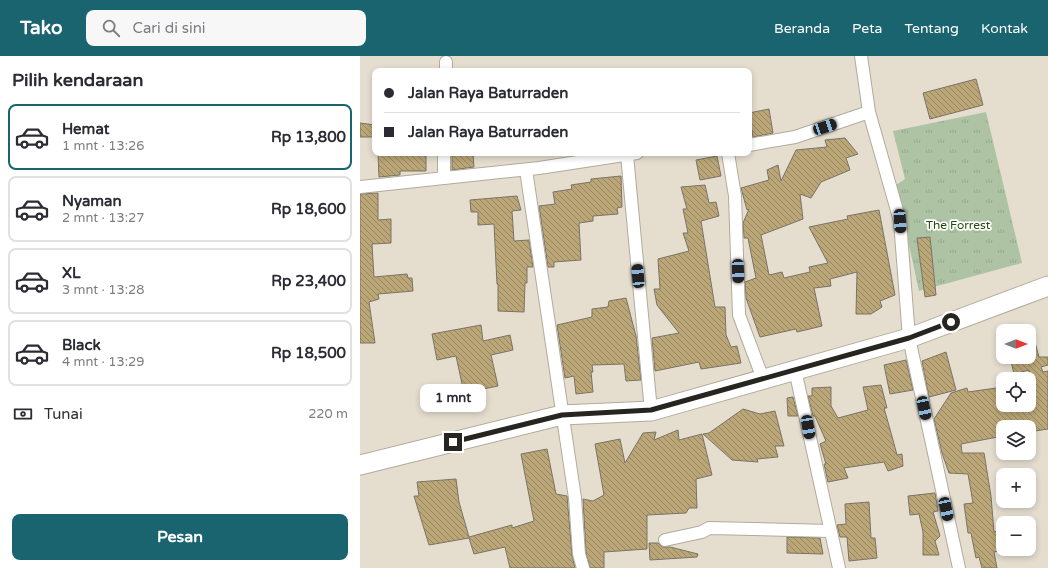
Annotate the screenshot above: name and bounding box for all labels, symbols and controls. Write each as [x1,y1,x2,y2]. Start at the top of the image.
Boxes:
search box [86,10,366,46]
text: Tako [20,17,62,39]
icon: search [100,17,122,39]
text: Cari di sini [132,19,206,37]
text: Beranda [774,20,830,37]
text: Peta [852,20,882,37]
text: Tentang [904,20,959,37]
text: Kontak [981,20,1028,37]
text: Pilih kendaraan [12,69,143,91]
text: Jalan Raya Baturraden [408,84,568,102]
car [812,118,838,136]
icon: car [14,119,50,155]
text: Hemat [62,120,109,138]
text: Jalan Raya Baturraden [408,123,568,141]
text: Rp 13,800 [271,128,346,146]
text: 1 mnt · 13:26 [62,138,144,154]
icon: car [14,191,50,227]
text: Nyaman [62,192,122,210]
text: Rp 18,600 [271,200,346,218]
car [893,209,907,233]
text: 2 mnt · 13:27 [62,210,144,226]
park label: The Forrest [926,218,991,232]
car [732,259,744,283]
icon: car [14,263,50,299]
text: XL [62,264,81,282]
car [631,264,645,288]
text: Rp 23,400 [271,272,346,290]
text: 3 mnt · 13:28 [62,282,144,298]
route start [942,313,960,331]
north arrow [996,324,1036,364]
map controls [996,324,1036,556]
icon: car [14,335,50,371]
text: Black [62,336,101,354]
text: Rp 18,500 [271,344,346,362]
text: 4 mnt · 13:29 [62,354,144,370]
button: locate [996,372,1036,412]
callout: 1 mnt [420,384,486,412]
text: 1 mnt [435,390,471,406]
car [916,395,932,421]
icon: cash [12,403,34,425]
text: Tunai [44,405,83,423]
text: 220 m [308,406,348,422]
car [800,414,816,440]
button: layers [996,420,1036,460]
route end [444,433,462,451]
button: + [996,468,1036,508]
car [938,496,954,522]
button: Pesan [12,514,348,560]
button: − [996,516,1036,556]

